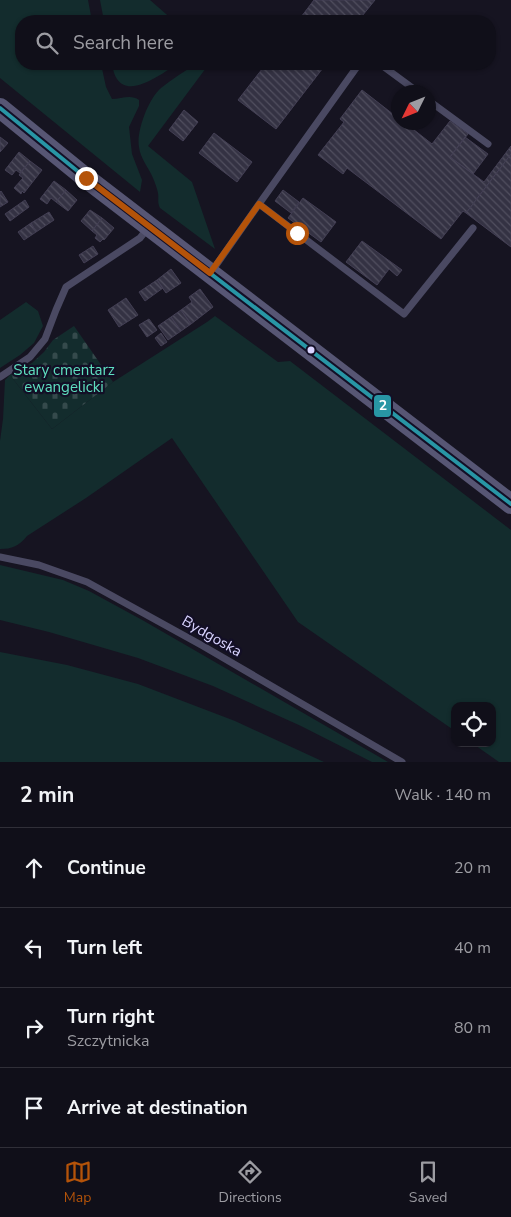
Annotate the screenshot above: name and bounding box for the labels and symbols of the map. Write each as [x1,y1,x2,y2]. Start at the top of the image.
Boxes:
north arrow [391,85,436,130]
route end [75,167,98,190]
route start [286,222,309,245]
unlabelled marker [306,345,316,355]
park label: Stary cmentarz ewangelicki [13,360,115,397]
line badge: 2 [373,394,392,418]
text: 2 [379,396,387,415]
street label: Bydgoska [178,611,246,661]

